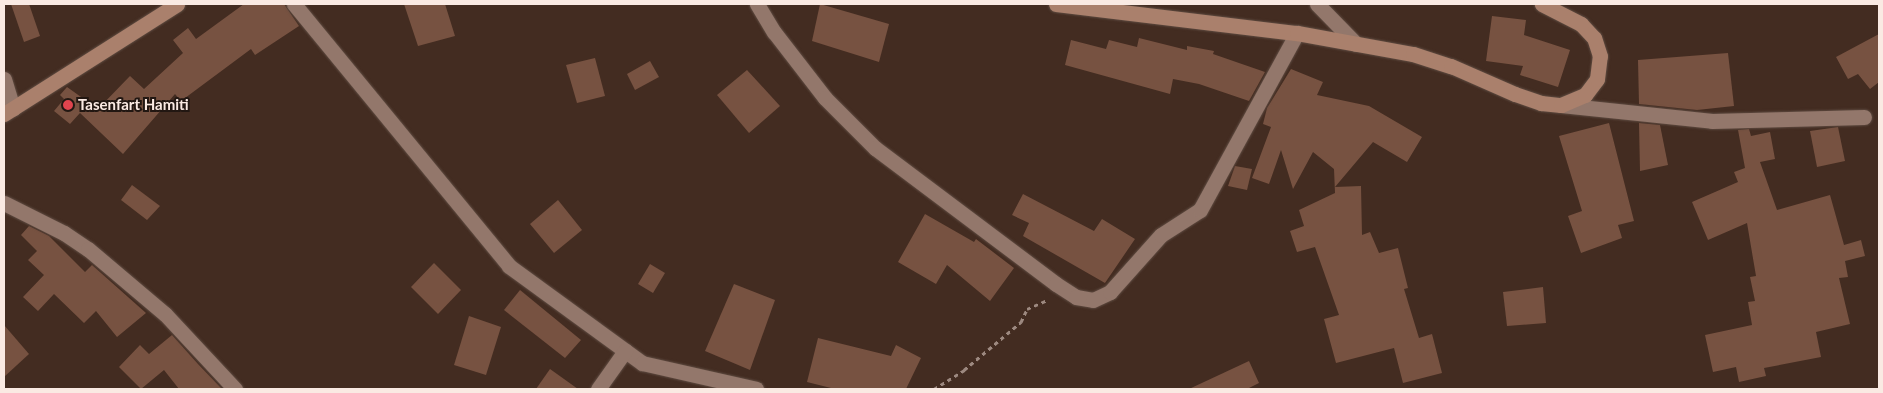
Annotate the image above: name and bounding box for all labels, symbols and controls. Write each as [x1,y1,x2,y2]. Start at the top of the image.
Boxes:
place label: Tasenfart Hamiti [78,96,189,114]
marker: Tasenfart Hamiti [62,99,74,111]

